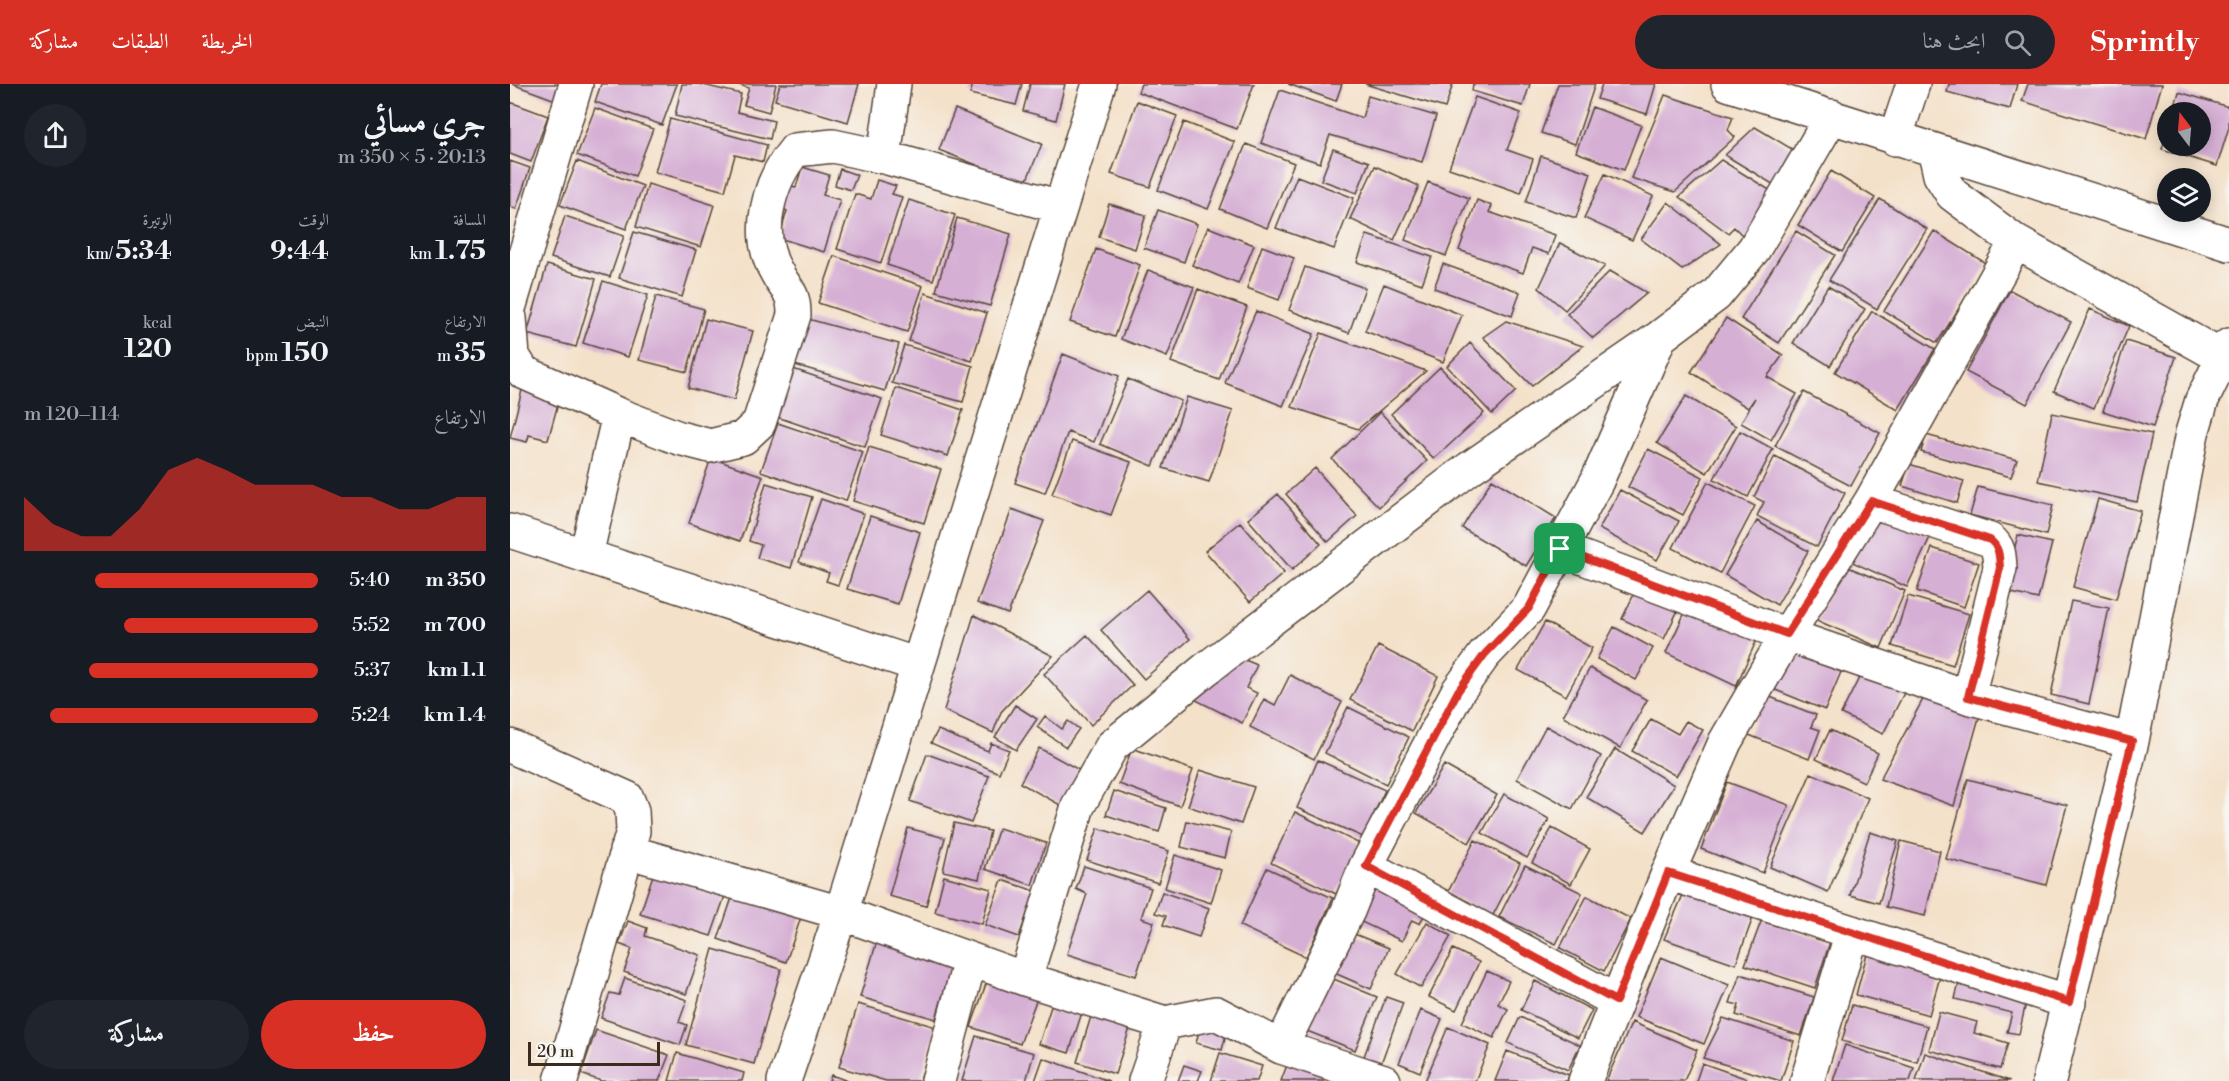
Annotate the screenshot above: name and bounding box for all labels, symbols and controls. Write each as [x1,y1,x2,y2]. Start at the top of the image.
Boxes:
search box [1635,15,2055,69]
text: Sprintly [2091,25,2199,60]
icon: search [2001,26,2034,59]
text: ابحث هنا [1922,28,1986,55]
text: مشاركة [30,29,78,55]
text: الطبقات [111,29,168,55]
text: الخريطة [201,29,253,55]
text: جري مسائي [363,102,486,143]
north arrow [2157,102,2211,156]
map controls [2157,102,2211,222]
button: share [24,104,87,167]
text: 20:13 · 5 × 350 m [338,145,486,170]
button: layers [2157,168,2211,222]
text: الوتيرة [142,210,172,230]
text: الوقت [298,210,329,230]
text: المسافة [453,210,486,230]
text: 5:34 [115,235,172,267]
text: 9:44 [270,235,329,267]
text: 1.75 [435,235,486,267]
text: /km [87,244,115,264]
text: km [410,244,435,264]
text: النبض [296,312,329,332]
text: الارتفاع [444,312,486,332]
text: kcal [143,313,172,333]
text: 120 [124,333,172,365]
text: 150 [281,337,329,369]
text: 35 [454,337,486,369]
text: bpm [246,346,281,366]
text: m [437,346,454,366]
text: 114–120 m [24,402,119,427]
text: الارتفاع [434,406,486,431]
pin [1534,523,1585,574]
icon: arrive [1543,532,1576,565]
text: 5:40 [349,568,390,593]
text: 350 m [426,568,486,593]
text: 5:52 [352,613,390,638]
text: 700 m [424,613,486,638]
text: 5:37 [354,658,390,683]
text: 1.1 km [427,658,486,683]
text: 5:24 [351,703,390,728]
text: 1.4 km [424,703,486,728]
button: مشاركة [24,1000,249,1069]
button: حفظ [261,1000,486,1069]
scale bar [528,1039,660,1066]
text: 20 m [537,1042,574,1062]

